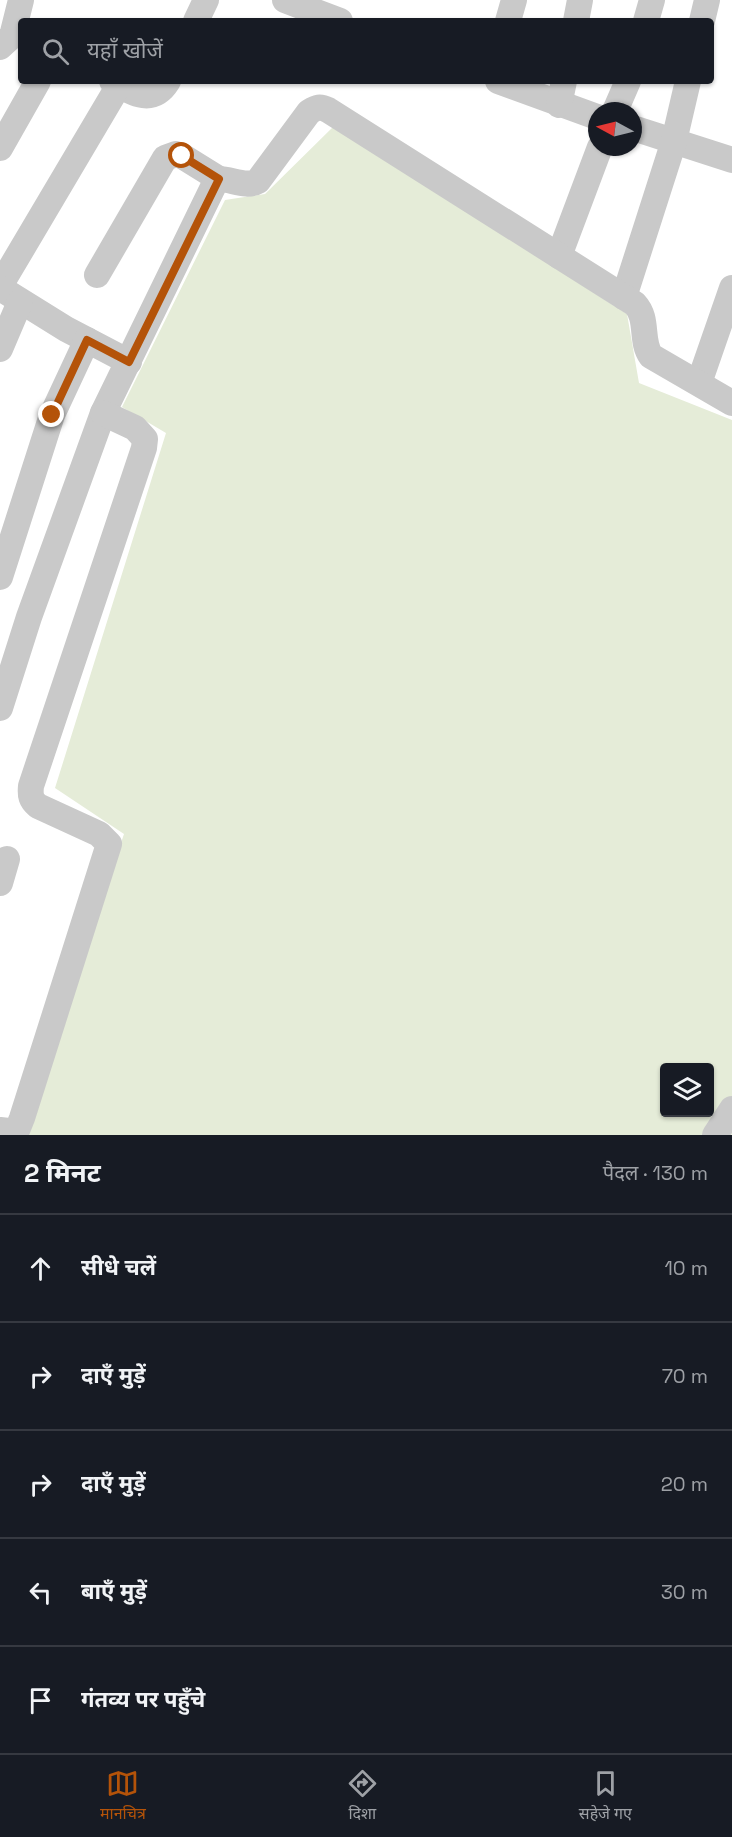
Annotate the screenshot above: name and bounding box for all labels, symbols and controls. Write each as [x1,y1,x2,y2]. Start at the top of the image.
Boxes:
search box [18,18,714,84]
icon: search [39,35,72,68]
text: यहाँ खोजें [87,36,163,64]
north arrow [588,102,642,156]
route start [168,142,194,168]
route end [38,401,64,427]
map controls [660,1063,714,1117]
button: layers [660,1063,714,1117]
text: 2 मिनट [24,1156,101,1190]
text: पैदल · 130 m [603,1160,708,1186]
icon: ahead [24,1252,57,1285]
text: सीधे चलें [81,1253,156,1281]
text: 10 m [664,1255,708,1281]
icon: right [24,1360,57,1393]
text: दाएँ मुड़ें [81,1361,146,1389]
text: 70 m [662,1363,708,1389]
icon: right [24,1468,57,1501]
text: दाएँ मुड़ें [81,1469,146,1497]
text: 20 m [661,1471,708,1497]
icon: left [24,1576,57,1609]
text: बाएँ मुड़ें [81,1577,147,1605]
text: 30 m [661,1579,708,1605]
icon: arrive [24,1684,57,1717]
text: गंतव्य पर पहुँचे [81,1685,205,1713]
tab: मानचित्र [100,1767,146,1826]
tab: दिशा [346,1767,379,1826]
tab: सहेजे गए [579,1767,632,1826]

